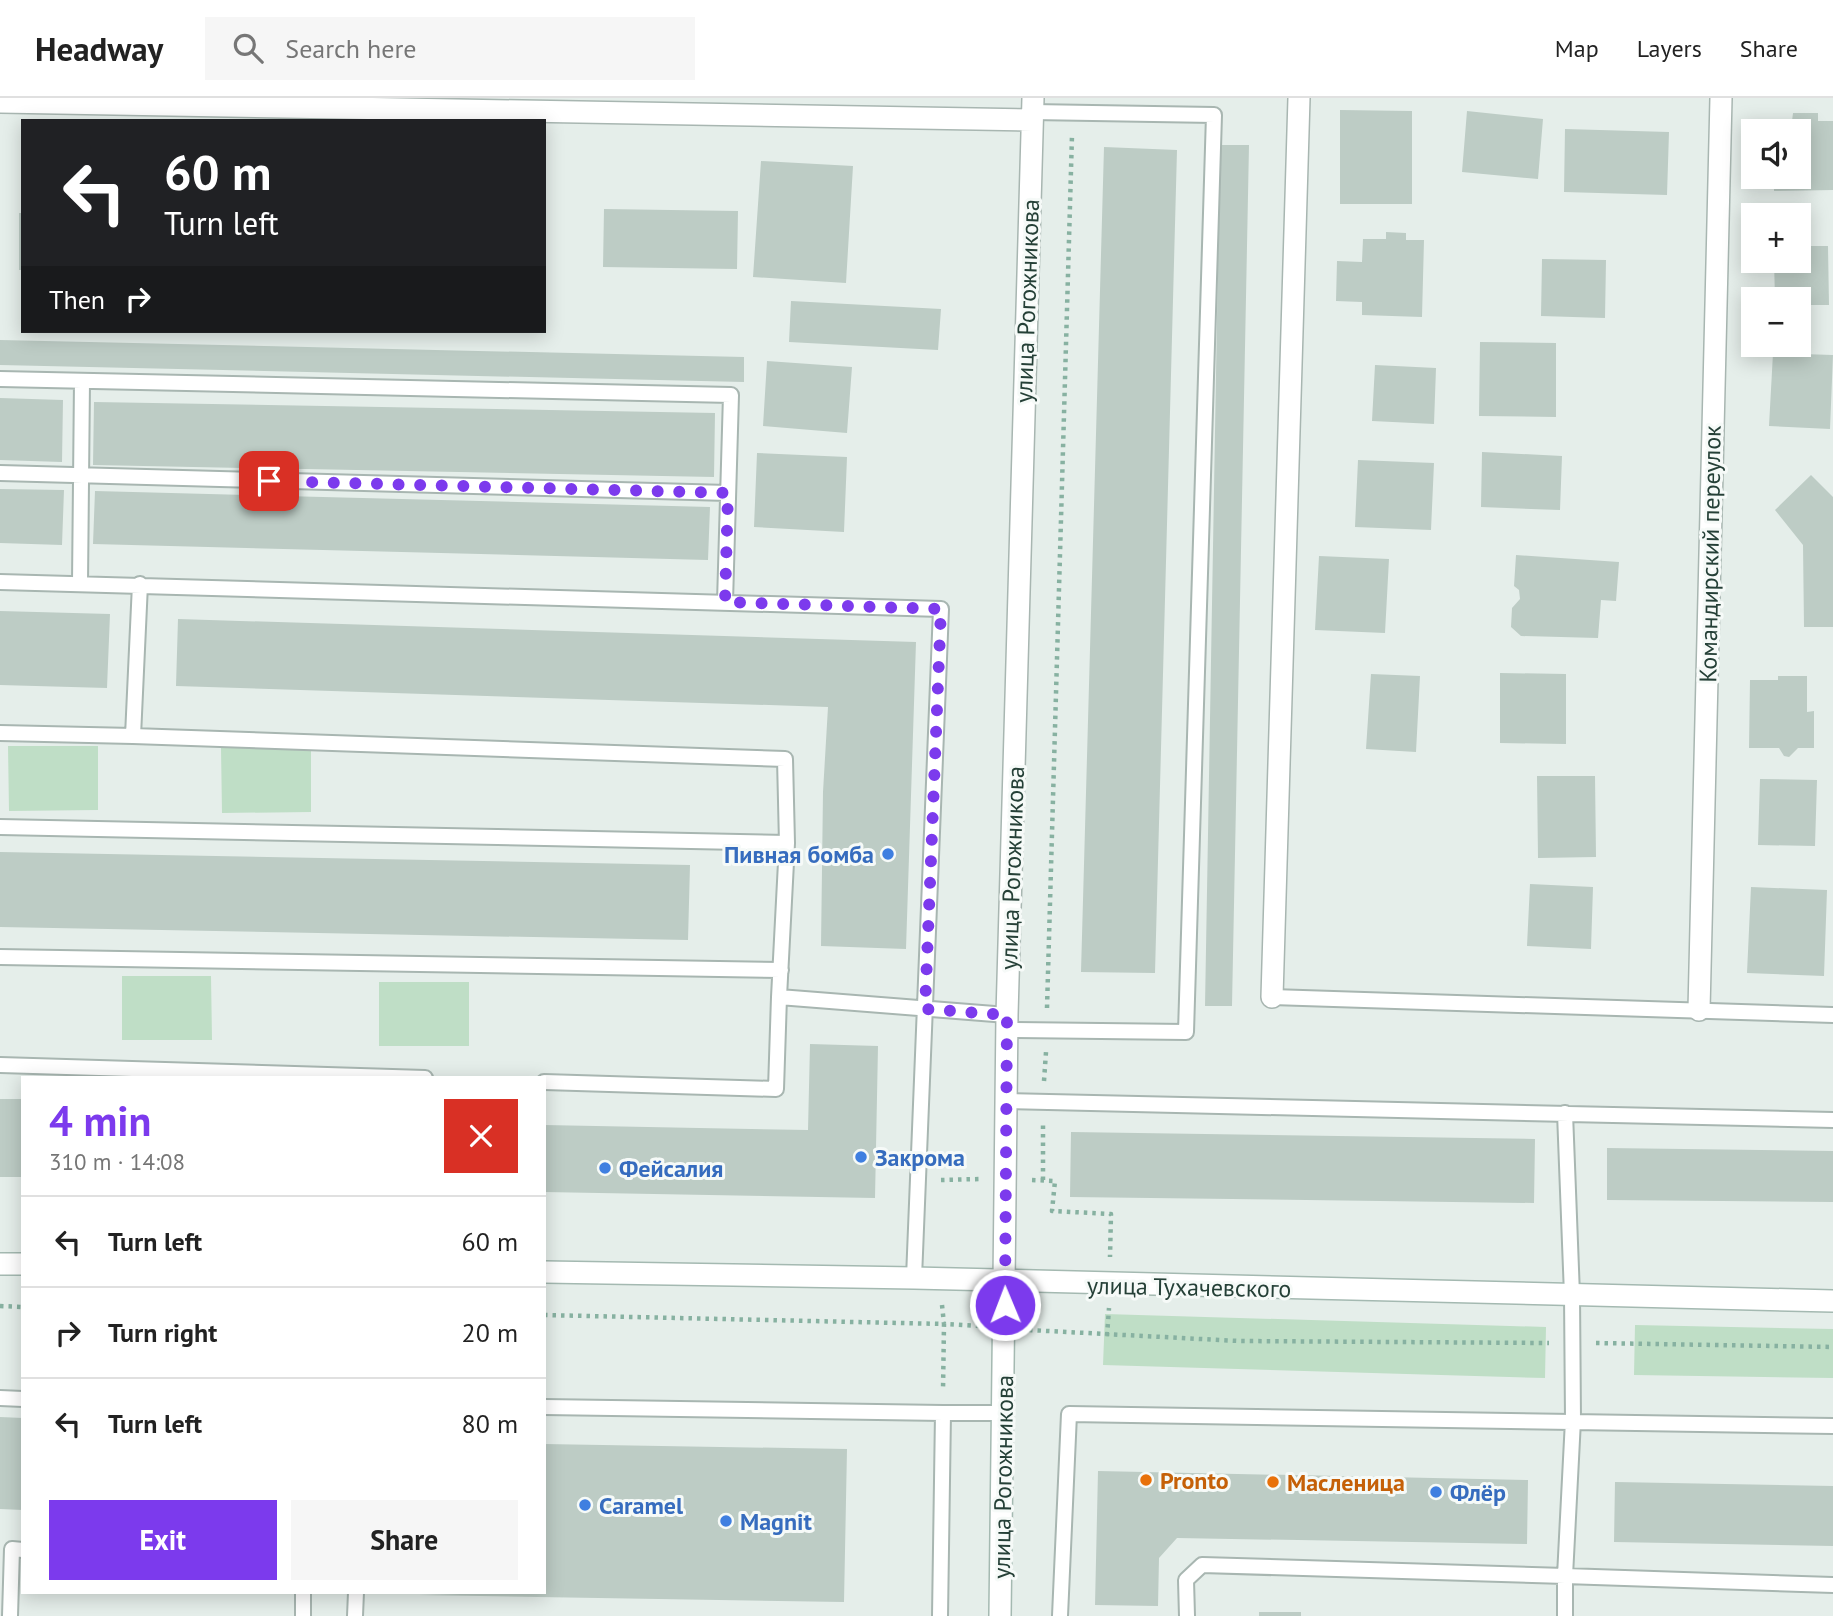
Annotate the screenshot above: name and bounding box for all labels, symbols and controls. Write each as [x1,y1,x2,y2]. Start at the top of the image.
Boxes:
search box [205,17,695,80]
text: Headway [35,27,163,70]
icon: search [229,29,267,67]
text: Search here [285,32,416,65]
text: Map [1555,33,1599,64]
text: Layers [1637,33,1702,64]
text: Share [1740,33,1798,64]
map controls [1741,119,1811,357]
button: sound [1741,119,1811,189]
text: 60 m [164,140,271,204]
icon: left [49,147,140,238]
street label: улица Рогожникова [1008,199,1046,403]
text: Turn left [164,202,279,244]
button: + [1741,203,1811,273]
icon: right [119,280,157,318]
text: Then [49,283,105,316]
button: − [1741,287,1811,357]
street label: Командирский переулок [1692,425,1728,683]
pin [239,451,299,511]
icon: arrive [250,462,288,500]
street label: улица Рогожникова [993,766,1031,970]
place label: Пивная бомба [724,839,874,870]
marker: Пивная бомба [880,846,896,862]
text: 4 min [49,1093,151,1148]
button: close [444,1099,518,1173]
place label: Закрома [875,1142,965,1173]
text: 310 m · 14:08 [49,1147,185,1176]
marker: Закрома [853,1149,869,1165]
place label: Фейсалия [619,1153,723,1184]
marker: Фейсалия [597,1160,613,1176]
icon: left [49,1223,87,1261]
text: Turn left [108,1225,202,1258]
text: 60 m [462,1225,518,1258]
position arrow [968,1268,1042,1342]
street label: улица Тухачевского [1087,1270,1291,1304]
icon: right [49,1314,87,1352]
text: Turn right [108,1316,217,1349]
text: 20 m [462,1316,518,1349]
street label: улица Рогожникова [986,1375,1020,1579]
icon: left [49,1405,87,1443]
text: Turn left [108,1407,202,1440]
text: 80 m [462,1407,518,1440]
place label: Pronto [1160,1465,1229,1496]
place label: Масленица [1287,1467,1405,1498]
marker: Pronto [1138,1472,1154,1488]
marker: Масленица [1265,1474,1281,1490]
place label: Флёр [1450,1477,1506,1508]
marker: Флёр [1428,1484,1444,1500]
place label: Caramel [599,1490,684,1521]
marker: Caramel [577,1497,593,1513]
button: Exit [49,1500,277,1580]
button: Share [291,1500,518,1580]
place label: Magnit [740,1506,813,1537]
marker: Magnit [718,1513,734,1529]

